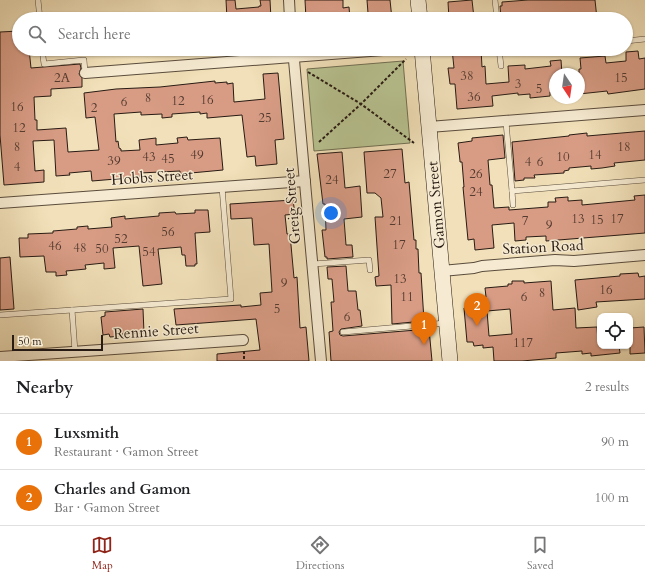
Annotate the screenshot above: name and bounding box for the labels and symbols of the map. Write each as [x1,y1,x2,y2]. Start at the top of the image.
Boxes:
house number: 38 [460,67,474,85]
north arrow [549,68,585,104]
house number: 2A [54,69,71,87]
house number: 15 [614,69,628,87]
house number: 3 [515,75,521,93]
house number: 5 [536,80,542,98]
house number: 36 [467,88,481,106]
house number: 8 [145,89,151,107]
house number: 16 [200,91,214,109]
house number: 12 [171,92,185,110]
house number: 6 [121,93,128,111]
house number: 16 [10,98,24,116]
house number: 2 [91,99,98,117]
house number: 25 [258,109,272,127]
house number: 12 [12,119,26,137]
house number: 8 [14,138,20,156]
house number: 18 [617,138,631,156]
house number: 49 [190,146,204,164]
house number: 14 [588,146,602,164]
house number: 43 [142,148,156,166]
house number: 10 [556,148,570,166]
house number: 45 [161,150,175,168]
house number: 39 [107,152,121,170]
house number: 4 [525,153,532,171]
house number: 6 [537,153,544,171]
house number: 4 [14,158,21,176]
street label: Gamon Street [422,160,450,250]
street label: Hobbs Street [110,164,194,190]
house number: 27 [383,165,397,183]
house number: 26 [469,165,483,183]
street label: Greig Street [279,167,305,245]
house number: 24 [325,171,339,189]
house number: 24 [469,183,483,201]
your location [321,203,341,223]
house number: 13 [571,210,585,228]
house number: 17 [610,210,624,228]
house number: 15 [590,211,604,229]
house number: 21 [389,212,403,230]
house number: 7 [522,212,529,230]
house number: 9 [546,216,553,234]
house number: 56 [161,223,175,241]
house number: 52 [114,230,128,248]
street label: Station Road [502,235,584,259]
house number: 17 [392,236,406,254]
house number: 46 [48,237,62,255]
house number: 48 [73,239,87,257]
house number: 50 [95,240,109,258]
house number: 54 [142,243,156,261]
house number: 13 [393,270,407,288]
house number: 9 [281,274,288,292]
house number: 16 [599,281,613,299]
house number: 8 [539,284,545,302]
house number: 11 [400,288,414,306]
house number: 6 [521,288,528,306]
pin: 2 [464,293,490,326]
house number: 5 [274,300,280,318]
house number: 6 [344,308,351,326]
pin: 1 [411,312,437,345]
street label: Rennie Street [113,318,200,344]
scale bar [12,333,103,352]
house number: 117 [513,334,533,352]

